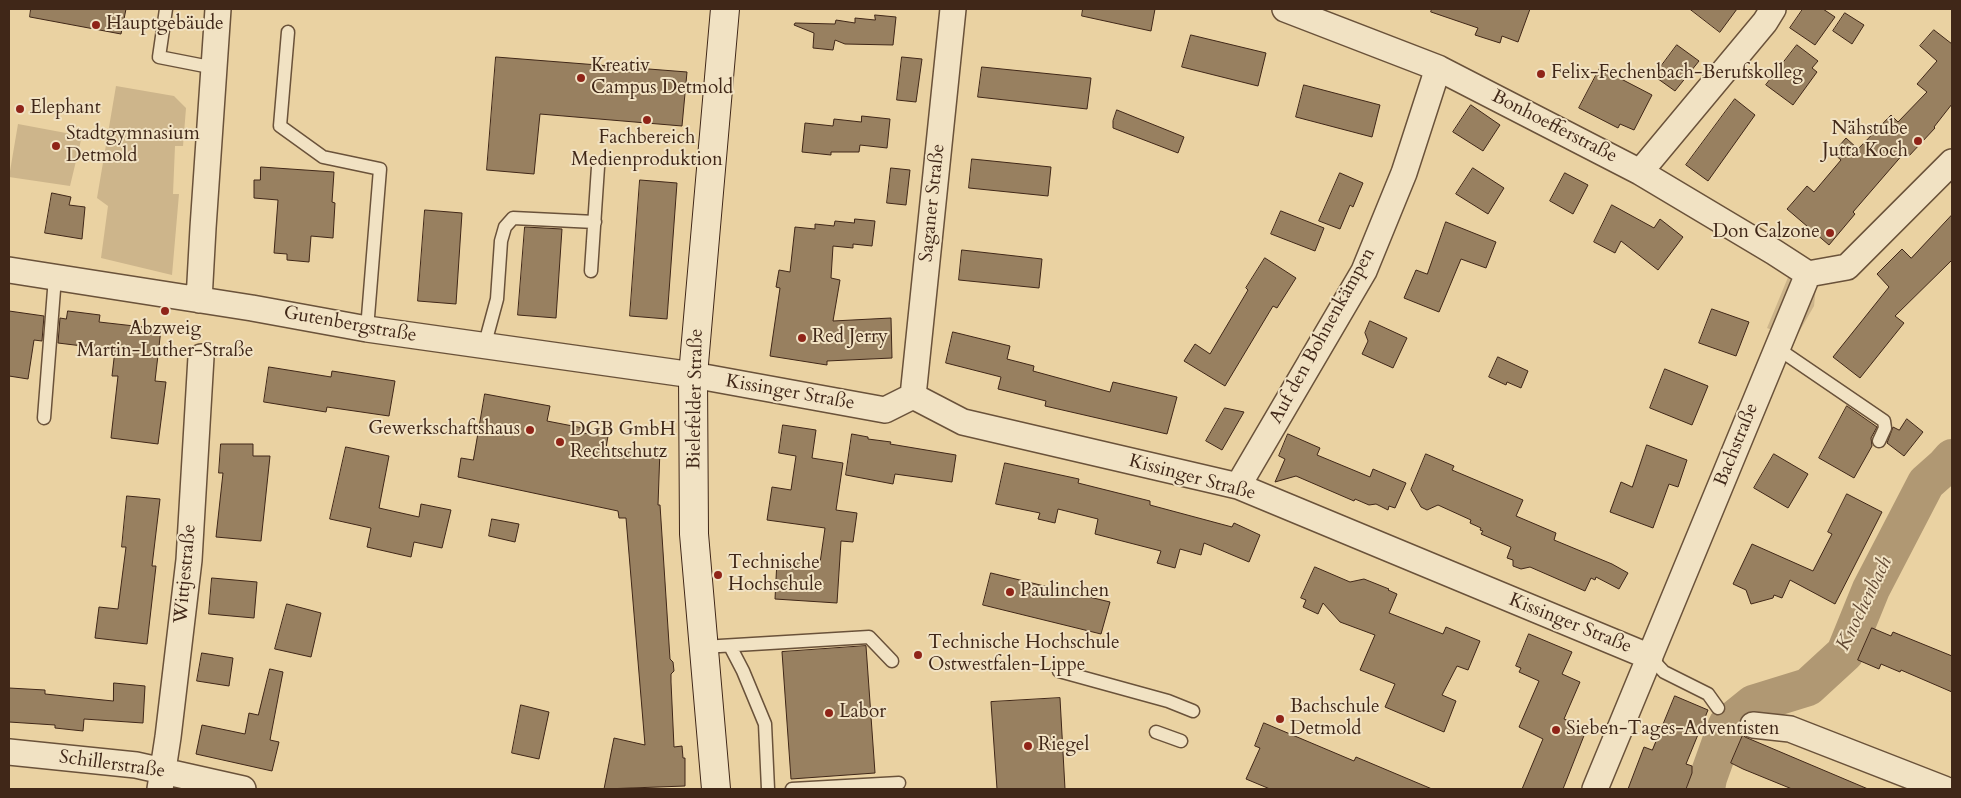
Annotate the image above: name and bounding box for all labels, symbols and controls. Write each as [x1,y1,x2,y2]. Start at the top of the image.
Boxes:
place label: Hauptgebäude [106,14,224,36]
marker: Hauptgebäude [90,19,102,31]
place label: Kreativ Campus Detmold [591,56,733,100]
place label: Felix-Fechenbach-Berufskolleg [1551,63,1803,85]
marker: Felix-Fechenbach-Berufskolleg [1535,68,1547,80]
marker: Kreativ Campus Detmold [575,72,587,84]
street label: Bonhoefferstraße [1487,86,1621,168]
place label: Elephant [30,98,101,120]
marker: Elephant [14,103,26,115]
marker: Fachbereich Medienproduktion [641,114,653,126]
place label: Nähstube Jutta Koch [1822,119,1908,163]
place label: Stadtgymnasium Detmold [66,124,200,168]
place label: Fachbereich Medienproduktion [571,128,723,172]
marker: Nähstube Jutta Koch [1912,135,1924,147]
marker: Stadtgymnasium Detmold [50,140,62,152]
street label: Saganer Straße [915,143,951,263]
place label: Don Calzone [1713,222,1820,244]
marker: Don Calzone [1824,227,1836,239]
street label: Auf den Bohnenkämpen [1265,244,1381,428]
street label: Gutenbergstraße [282,302,418,348]
marker: Abzweig Martin-Luther-Straße [159,305,171,317]
place label: Abzweig Martin-Luther-Straße [77,319,253,363]
place label: Red Jerry [812,327,888,349]
street label: Bielefelder Straße [683,328,709,470]
marker: Red Jerry [796,332,808,344]
street label: Kissinger Straße [724,370,856,416]
street label: Bachstraße [1710,400,1764,490]
place label: Gewerkschaftshaus [368,419,520,441]
place label: DGB GmbH Rechtschutz [570,420,676,464]
marker: Gewerkschaftshaus [524,424,536,436]
marker: DGB GmbH Rechtschutz [554,436,566,448]
street label: Kissinger Straße [1126,450,1258,506]
street label: Wittjestraße [170,523,202,625]
place label: Technische Hochschule [728,553,823,597]
water label: Knochenbach [1832,553,1898,655]
marker: Technische Hochschule [712,569,724,581]
place label: Paulinchen [1020,581,1109,603]
marker: Paulinchen [1004,586,1016,598]
street label: Kissinger Straße [1505,589,1635,659]
place label: Technische Hochschule Ostwestfalen-Lippe [928,633,1120,677]
marker: Technische Hochschule Ostwestfalen-Lippe [912,649,924,661]
place label: Bachschule Detmold [1290,697,1380,741]
place label: Labor [839,702,886,724]
marker: Labor [823,707,835,719]
marker: Bachschule Detmold [1274,713,1286,725]
place label: Sieben-Tages-Adventisten [1566,719,1780,741]
marker: Sieben-Tages-Adventisten [1550,724,1562,736]
place label: Riegel [1038,735,1089,757]
marker: Riegel [1022,740,1034,752]
street label: Schillerstraße [58,746,166,784]

